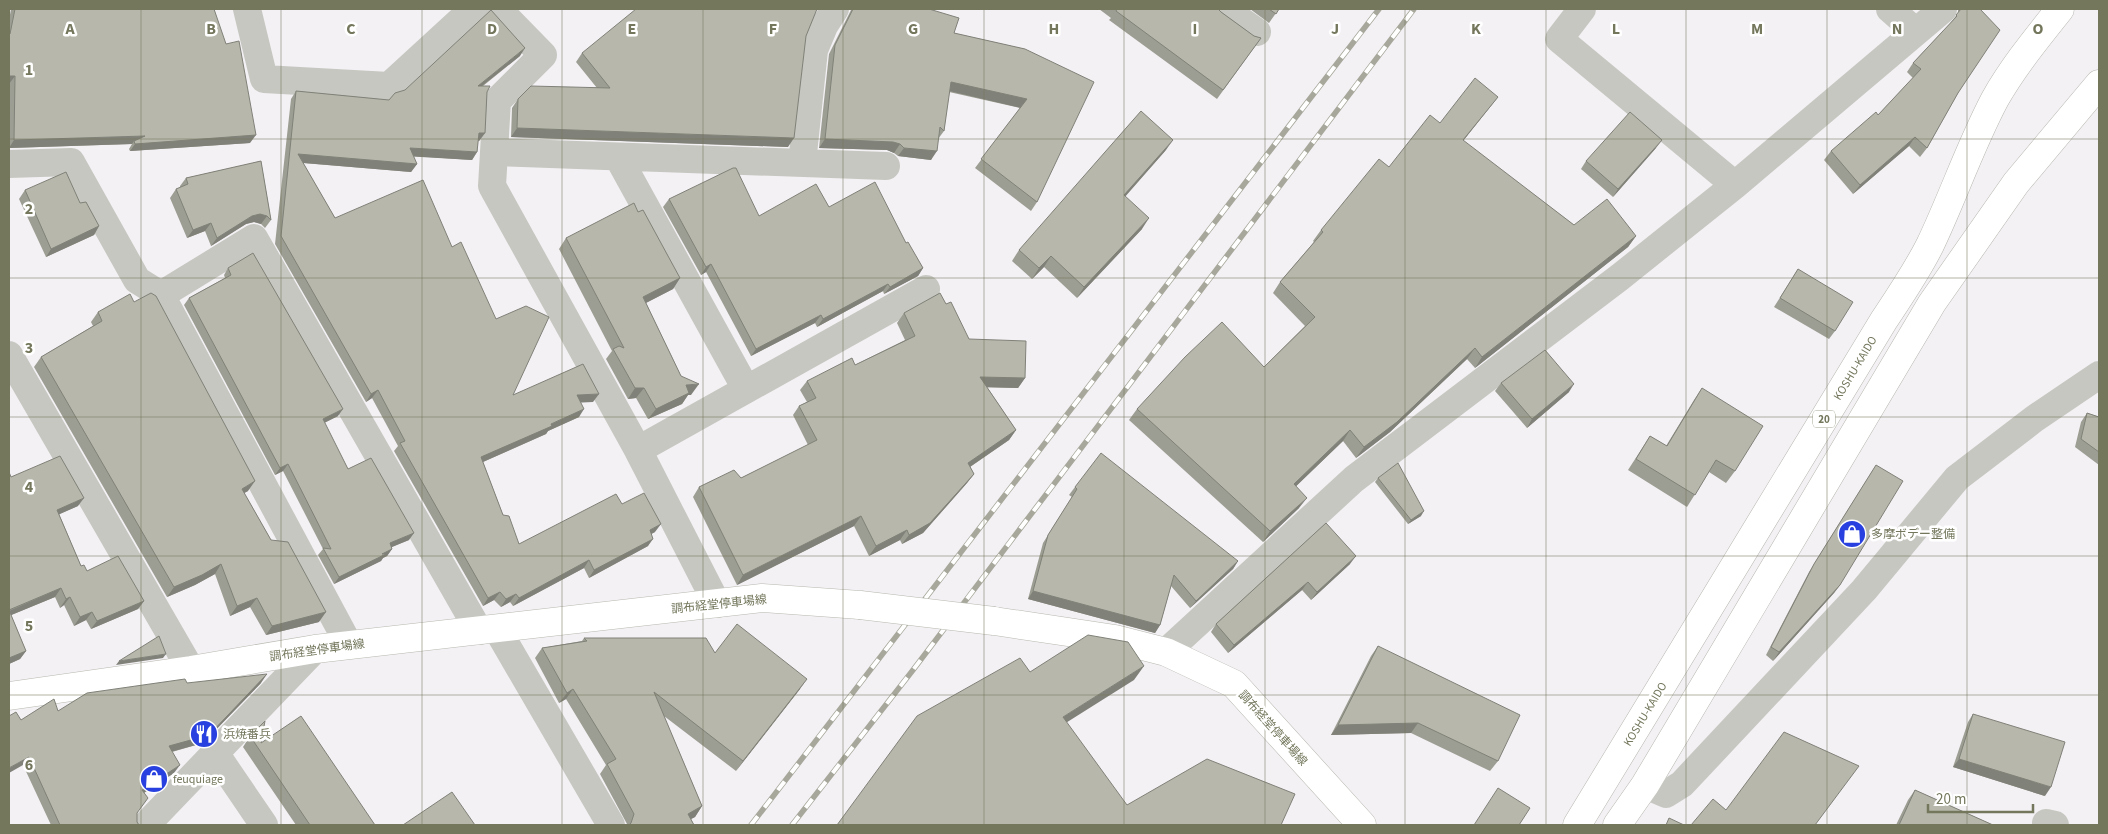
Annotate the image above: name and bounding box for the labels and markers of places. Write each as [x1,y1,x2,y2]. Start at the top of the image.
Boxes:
shop icon: 多摩ボデー整備 [1837,519,1867,549]
place label: 多摩ボデー整備 [1871,526,1955,543]
restaurant icon: 浜焼番兵 [189,719,219,749]
place label: 浜焼番兵 [223,726,271,743]
shop icon: feuquiage [139,764,169,794]
place label: feuquiage [173,771,223,788]

